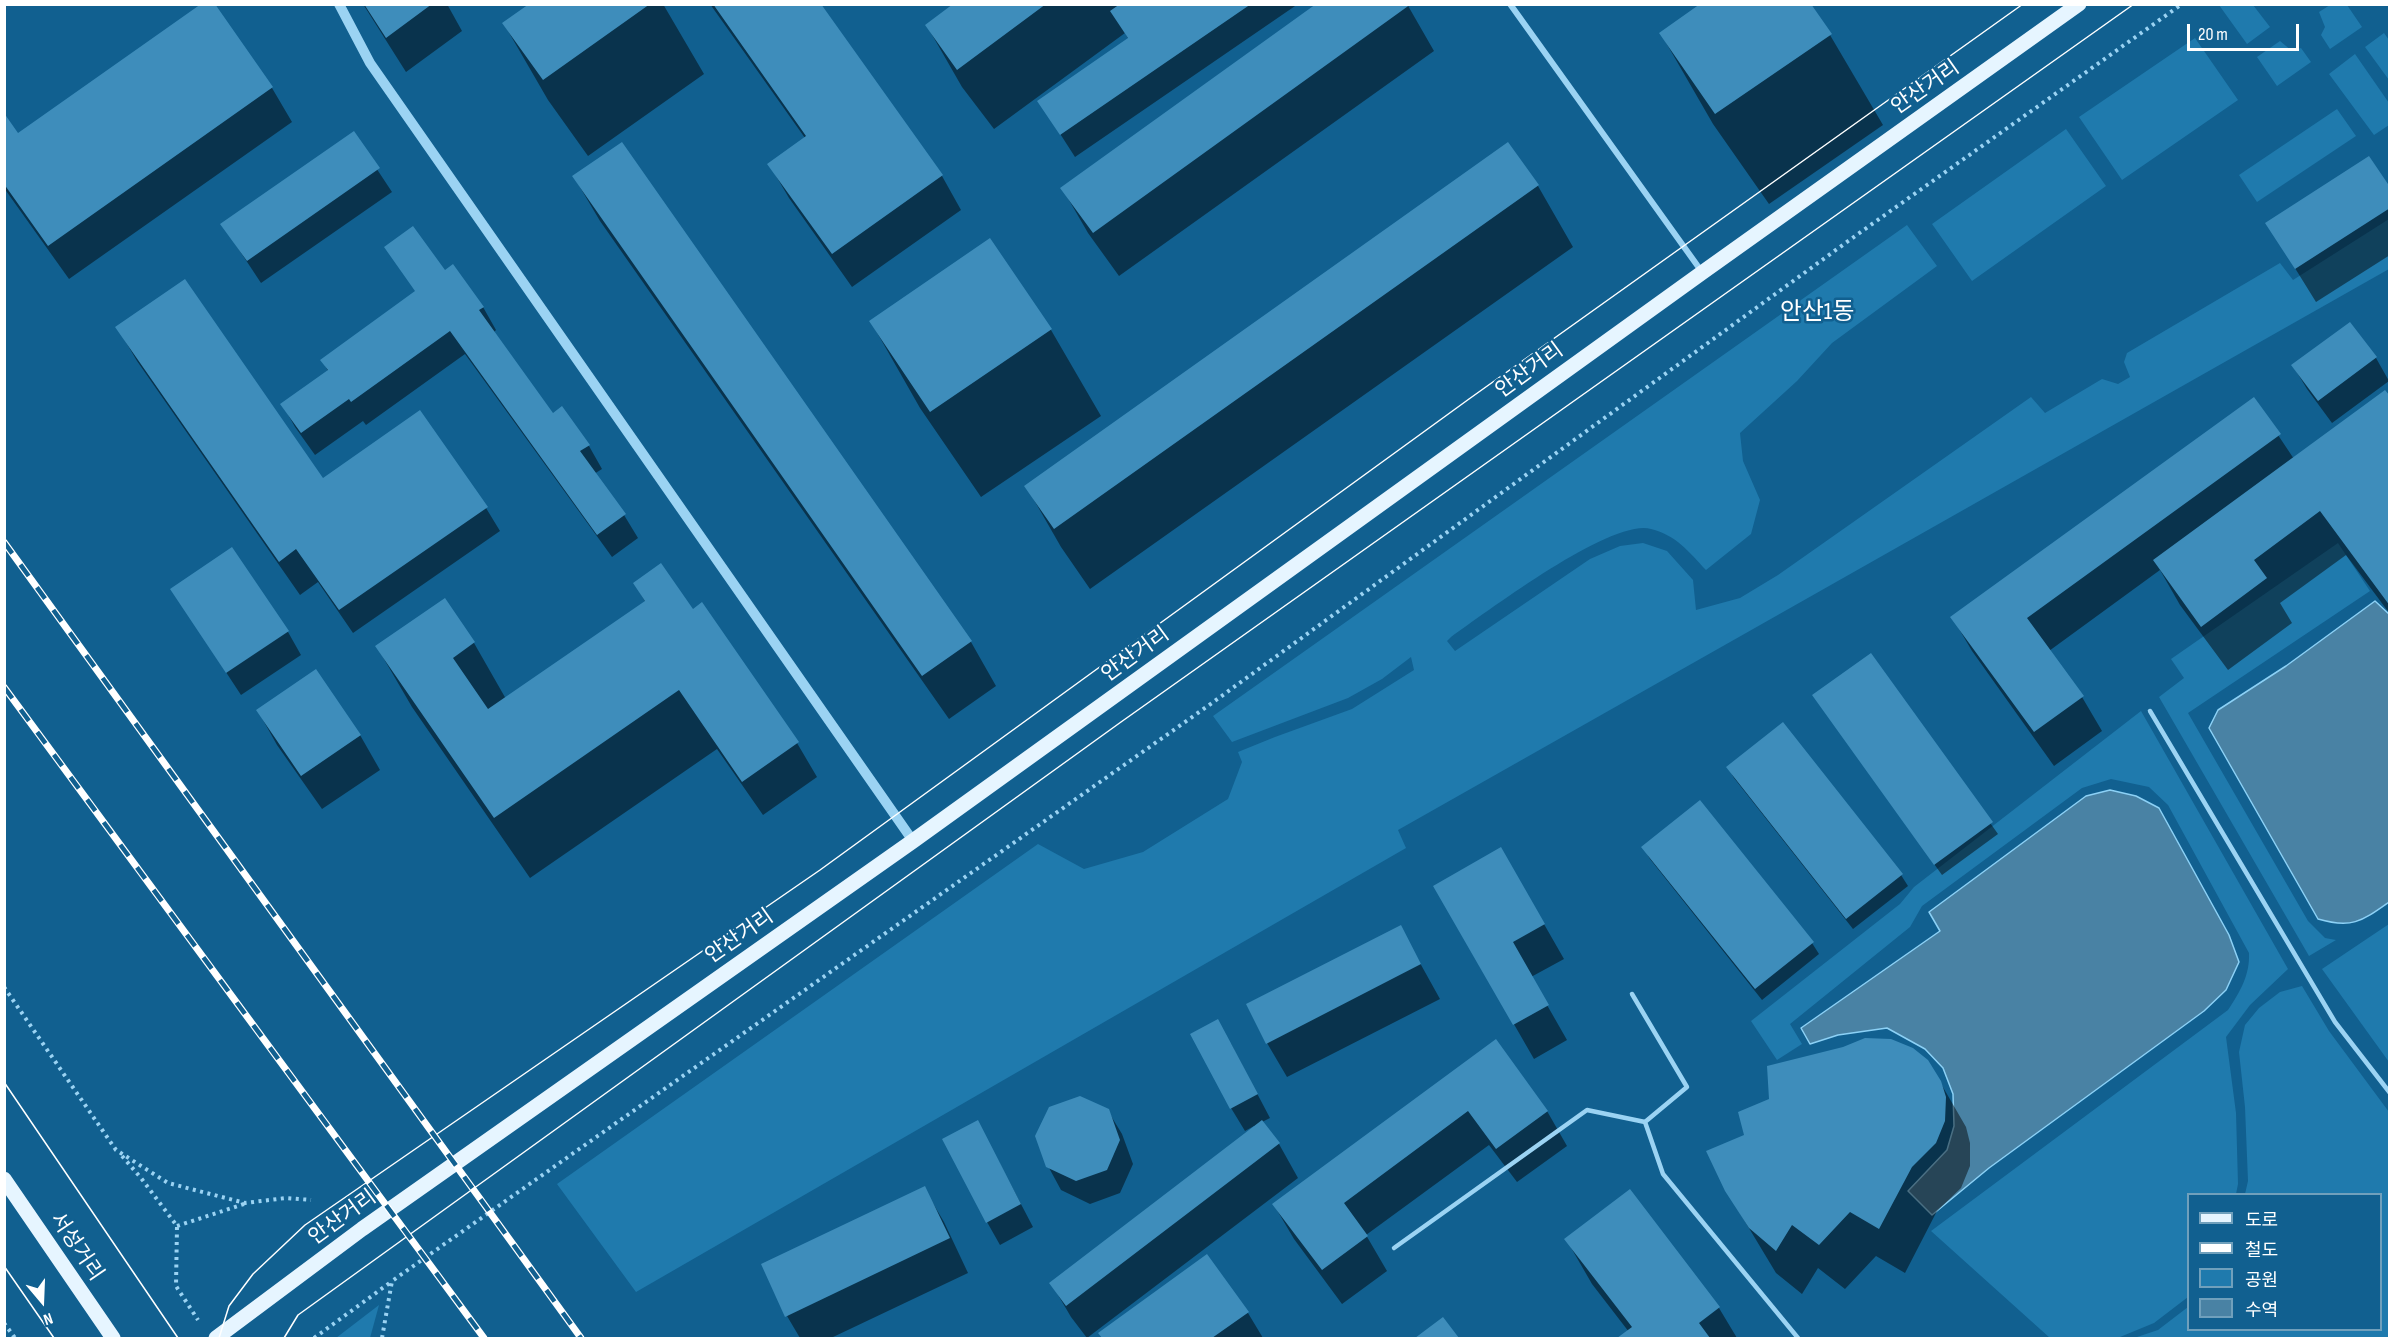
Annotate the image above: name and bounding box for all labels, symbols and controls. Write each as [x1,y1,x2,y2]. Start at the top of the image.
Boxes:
scale bar [2190,12,2302,50]
text: 20 m [2198,24,2228,45]
street label: 안산거리 [1887,56,1965,120]
district label: 안산1동 [1780,299,1854,327]
street label: 안산거리 [1491,338,1569,404]
street label: 안산거리 [1097,622,1175,688]
street label: 안산거리 [701,905,779,969]
street label: 안산거리 [304,1185,382,1251]
legend [2187,1193,2382,1331]
street label: 서성거리 [44,1208,108,1286]
text: 도로 [2245,1210,2278,1231]
text: 철도 [2245,1240,2278,1261]
text: 공원 [2245,1270,2278,1291]
north arrow [12,1271,72,1331]
text: 수역 [2245,1300,2278,1321]
text: N [41,1308,55,1329]

